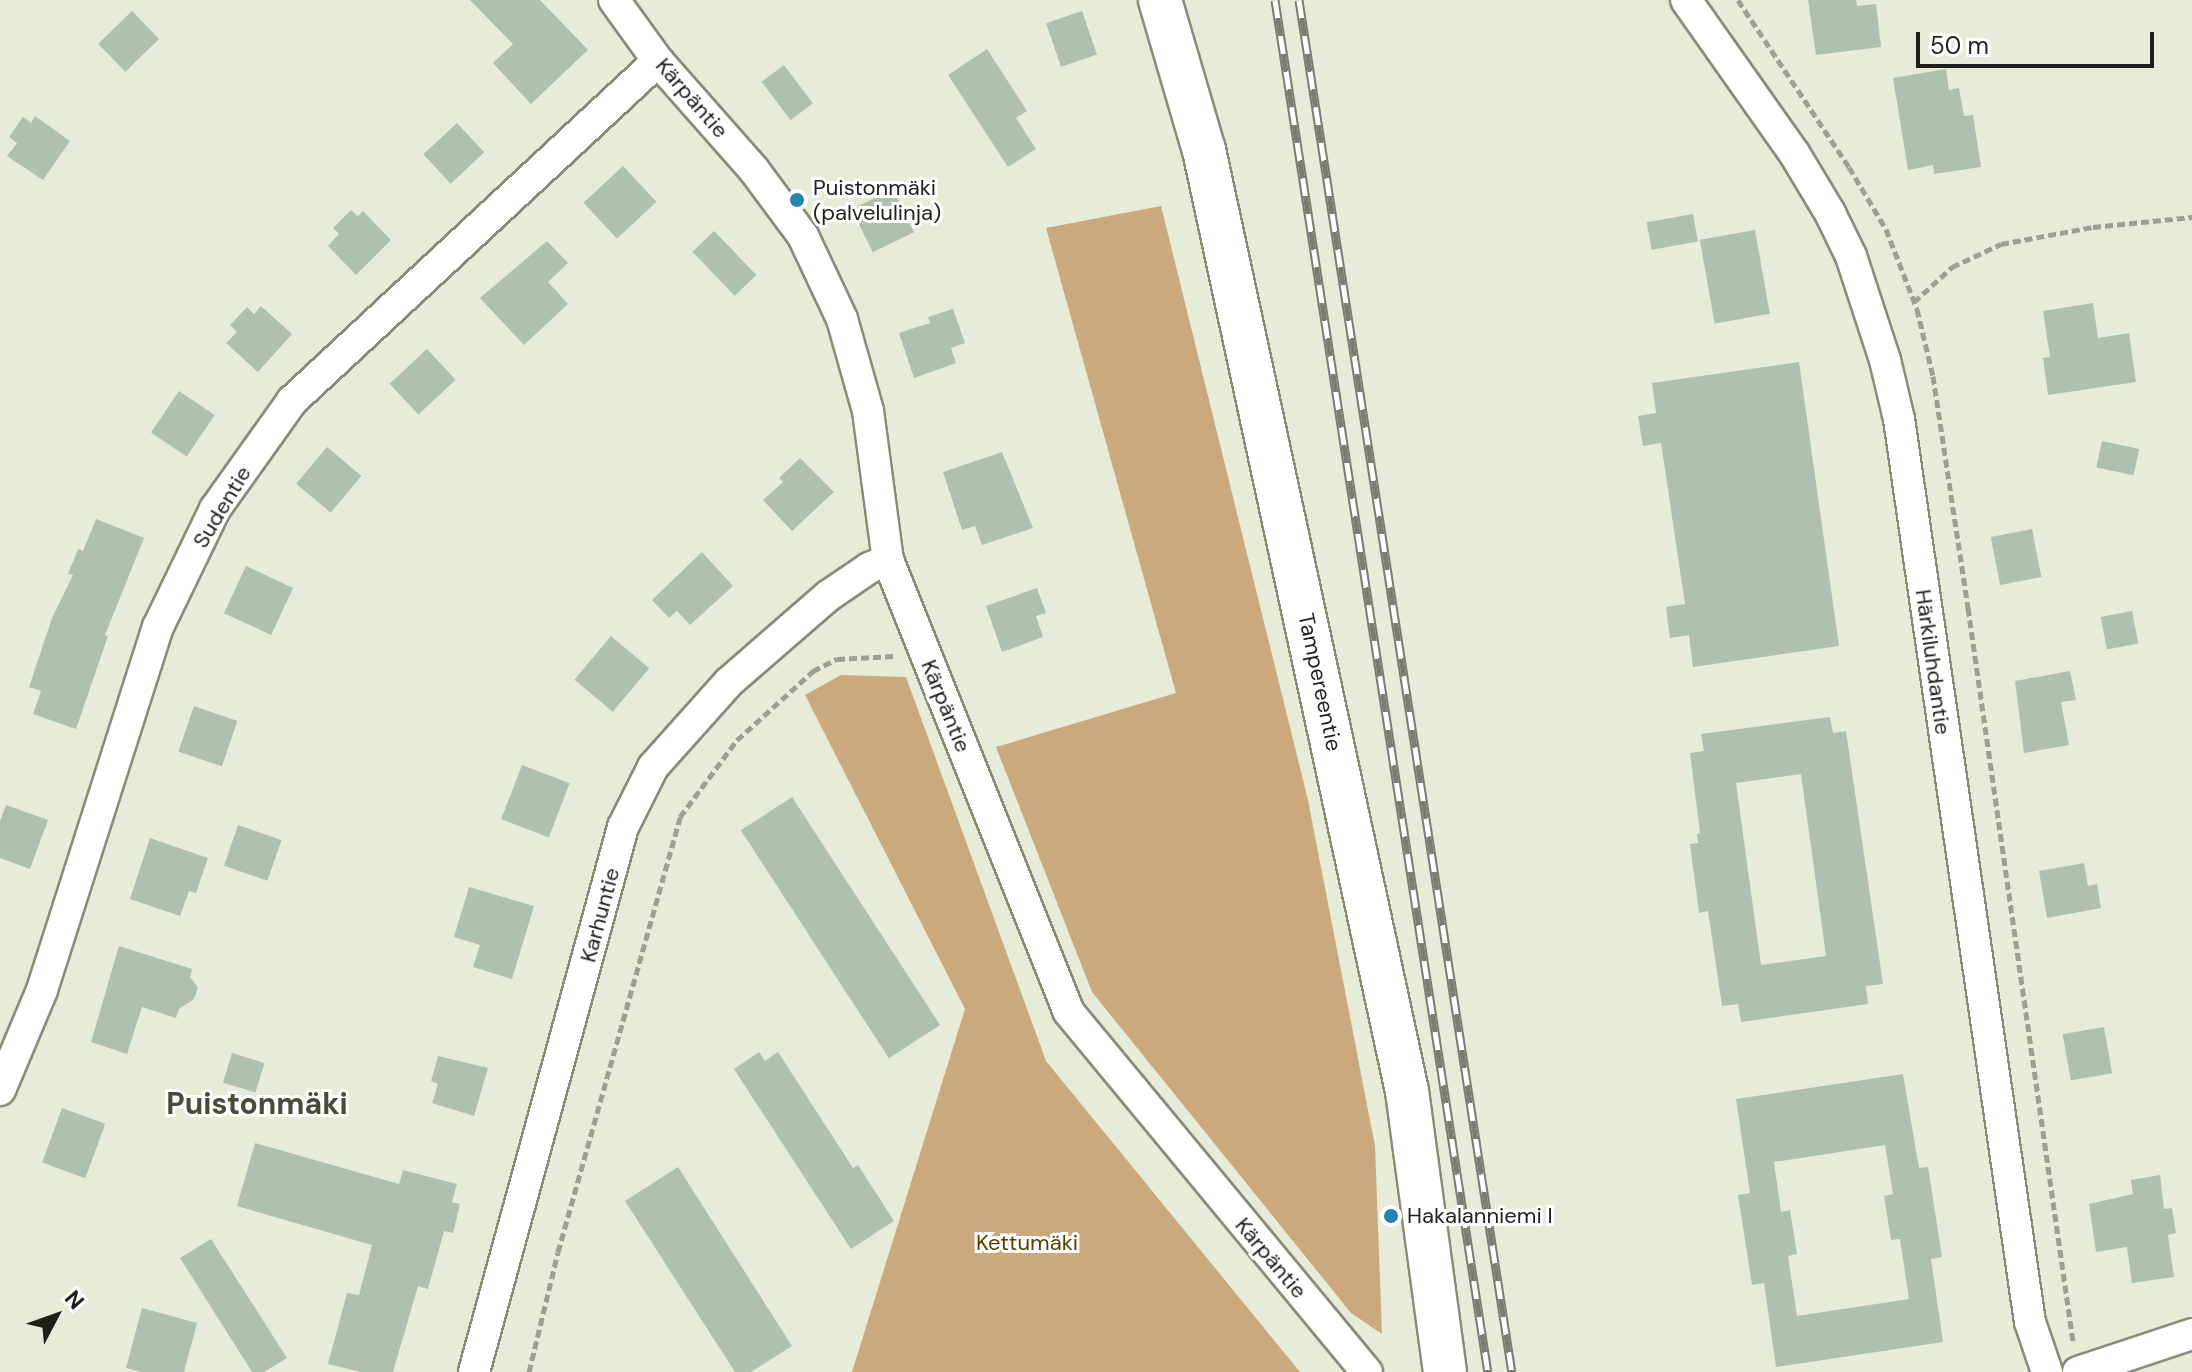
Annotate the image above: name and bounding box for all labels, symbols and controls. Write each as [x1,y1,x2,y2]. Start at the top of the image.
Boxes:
scale bar [1920,16,2158,66]
text: 50 m [1930,30,1989,61]
street label: Kärpäntie [650,53,734,143]
place label: Puistonmäki (palvelulinja) [813,174,941,226]
marker: Puistonmäki (palvelulinja) [788,191,806,209]
street label: Sudentie [187,461,257,553]
street label: Härkiluhdantie [1910,588,1956,736]
street label: Tampereentie [1293,611,1347,753]
street label: Kärpäntie [916,656,976,756]
street label: Karhuntie [575,865,625,965]
district label: Puistonmäki [166,1086,348,1122]
place label: Hakalanniemi I [1407,1203,1553,1229]
marker: Hakalanniemi I [1382,1207,1400,1225]
street label: Kärpäntie [1230,1212,1312,1304]
park label: Kettumäki [976,1230,1078,1256]
north arrow [16,1276,96,1356]
text: N [58,1284,91,1315]

